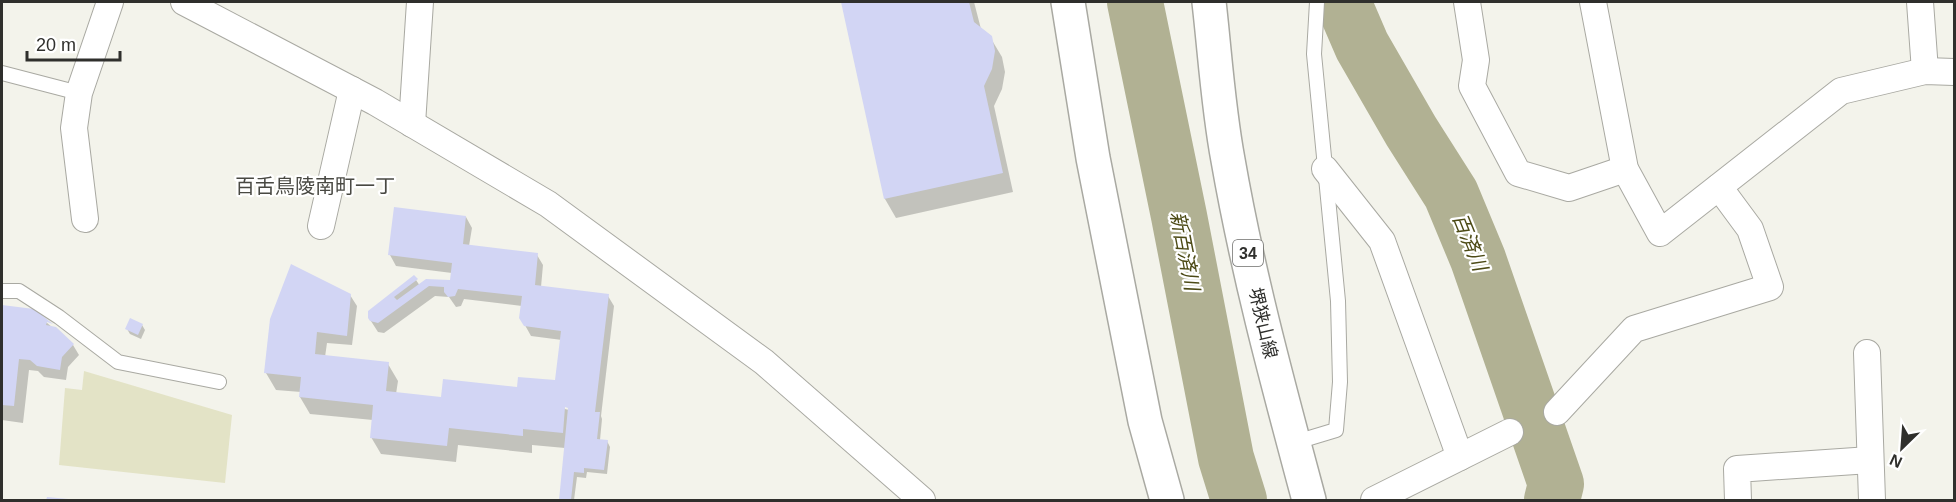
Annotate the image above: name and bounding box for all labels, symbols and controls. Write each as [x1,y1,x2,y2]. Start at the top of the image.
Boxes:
scale bar [27,24,120,62]
text: 20 m [36,35,76,55]
district label: 百舌鳥陵南町一丁 [235,175,395,197]
water label: 新百済川 [1167,210,1204,294]
water label: 百済川 [1449,210,1492,276]
road number: 34 [1233,240,1263,266]
street label: 堺狭山線 [1245,286,1281,360]
north arrow [1872,418,1932,478]
text: N [1887,451,1905,471]

